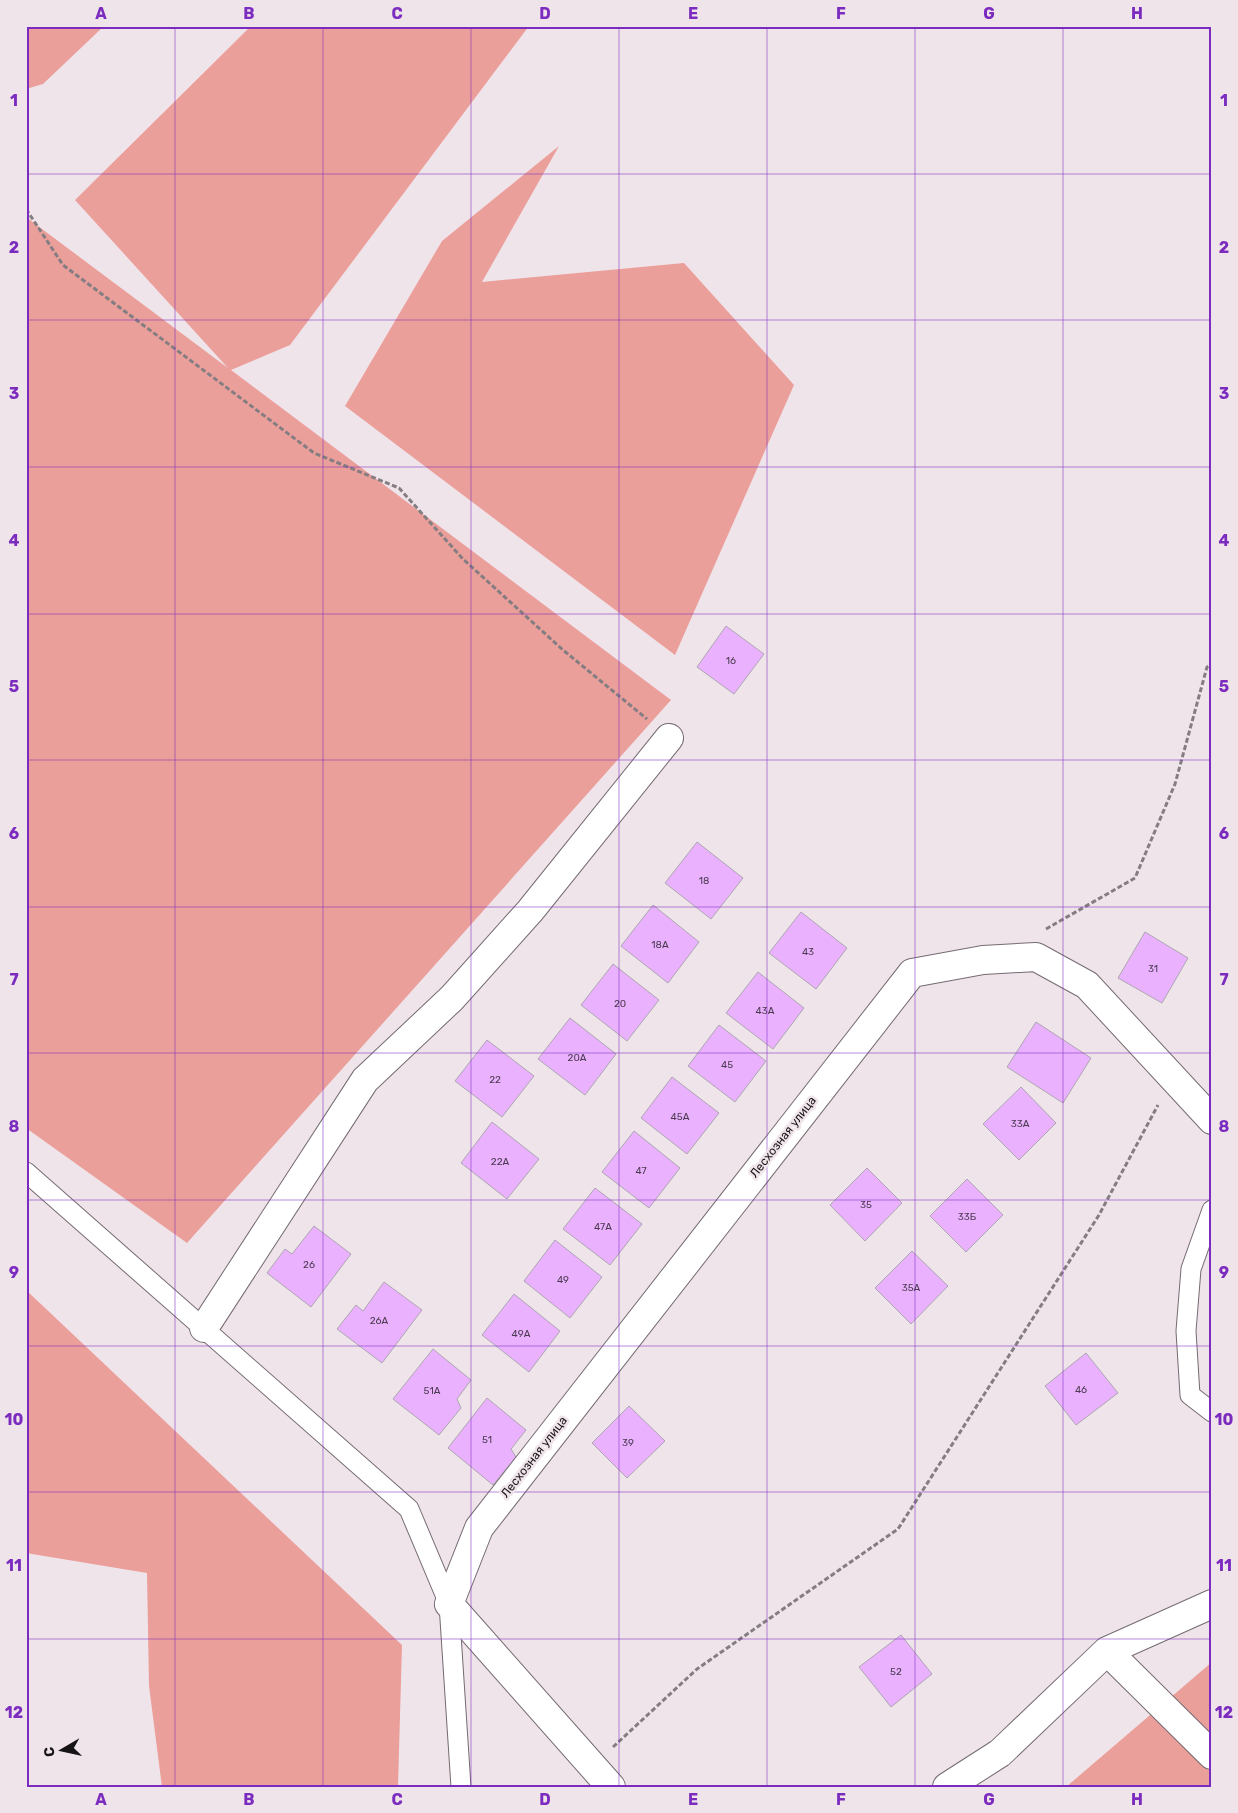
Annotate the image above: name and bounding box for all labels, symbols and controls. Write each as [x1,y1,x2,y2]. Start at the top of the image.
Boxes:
text: A [95,4,107,23]
text: B [243,4,255,23]
text: C [391,4,403,23]
text: D [539,4,551,23]
text: E [688,4,698,23]
text: F [836,4,846,23]
text: G [983,4,995,23]
text: H [1131,4,1143,23]
text: 1 [10,91,18,110]
text: 1 [1220,91,1228,110]
text: 2 [9,238,19,257]
text: 2 [1219,238,1229,257]
text: 3 [9,384,19,403]
text: 3 [1219,384,1229,403]
text: 4 [9,531,20,550]
text: 4 [1219,531,1230,550]
house number: 16 [726,655,736,667]
text: 5 [9,677,19,696]
text: 5 [1219,677,1229,696]
text: 6 [9,824,19,843]
text: 6 [1219,824,1229,843]
house number: 18 [699,875,709,887]
house number: 18А [651,939,669,951]
house number: 43 [802,946,814,958]
house number: 31 [1148,963,1158,975]
text: 7 [9,970,19,989]
text: 7 [1219,970,1229,989]
house number: 20 [614,998,626,1010]
house number: 43А [756,1005,775,1017]
house number: 20А [568,1052,587,1064]
house number: 45 [721,1059,733,1071]
house number: 22 [489,1074,501,1086]
street label: Лесхозная улица [747,1094,819,1180]
house number: 45А [671,1111,690,1123]
text: 8 [9,1117,20,1136]
text: 8 [1219,1117,1230,1136]
house number: 33А [1011,1118,1030,1130]
house number: 22А [491,1156,510,1168]
house number: 47 [635,1165,647,1177]
house number: 35 [860,1199,872,1211]
house number: 33Б [958,1211,977,1223]
house number: 47А [594,1221,612,1233]
house number: 26 [303,1259,315,1271]
text: 9 [9,1263,19,1282]
text: 9 [1219,1263,1229,1282]
house number: 49 [557,1274,569,1286]
house number: 35А [902,1282,921,1294]
house number: 26А [370,1315,389,1327]
house number: 49А [512,1328,531,1340]
house number: 46 [1075,1384,1087,1396]
house number: 51А [424,1385,441,1397]
text: 10 [5,1410,24,1429]
text: 10 [1215,1410,1234,1429]
street label: Лесхозная улица [498,1414,570,1500]
house number: 51 [482,1434,492,1446]
house number: 39 [622,1437,634,1449]
text: 11 [6,1556,22,1575]
text: 11 [1216,1556,1232,1575]
house number: 52 [890,1666,902,1678]
text: 12 [5,1703,23,1722]
text: 12 [1215,1703,1233,1722]
north arrow [38,1726,88,1776]
text: С [40,1746,59,1758]
text: A [95,1790,107,1809]
text: B [243,1790,255,1809]
text: C [391,1790,403,1809]
text: D [539,1790,551,1809]
text: E [688,1790,698,1809]
text: F [836,1790,846,1809]
text: G [983,1790,995,1809]
text: H [1131,1790,1143,1809]

